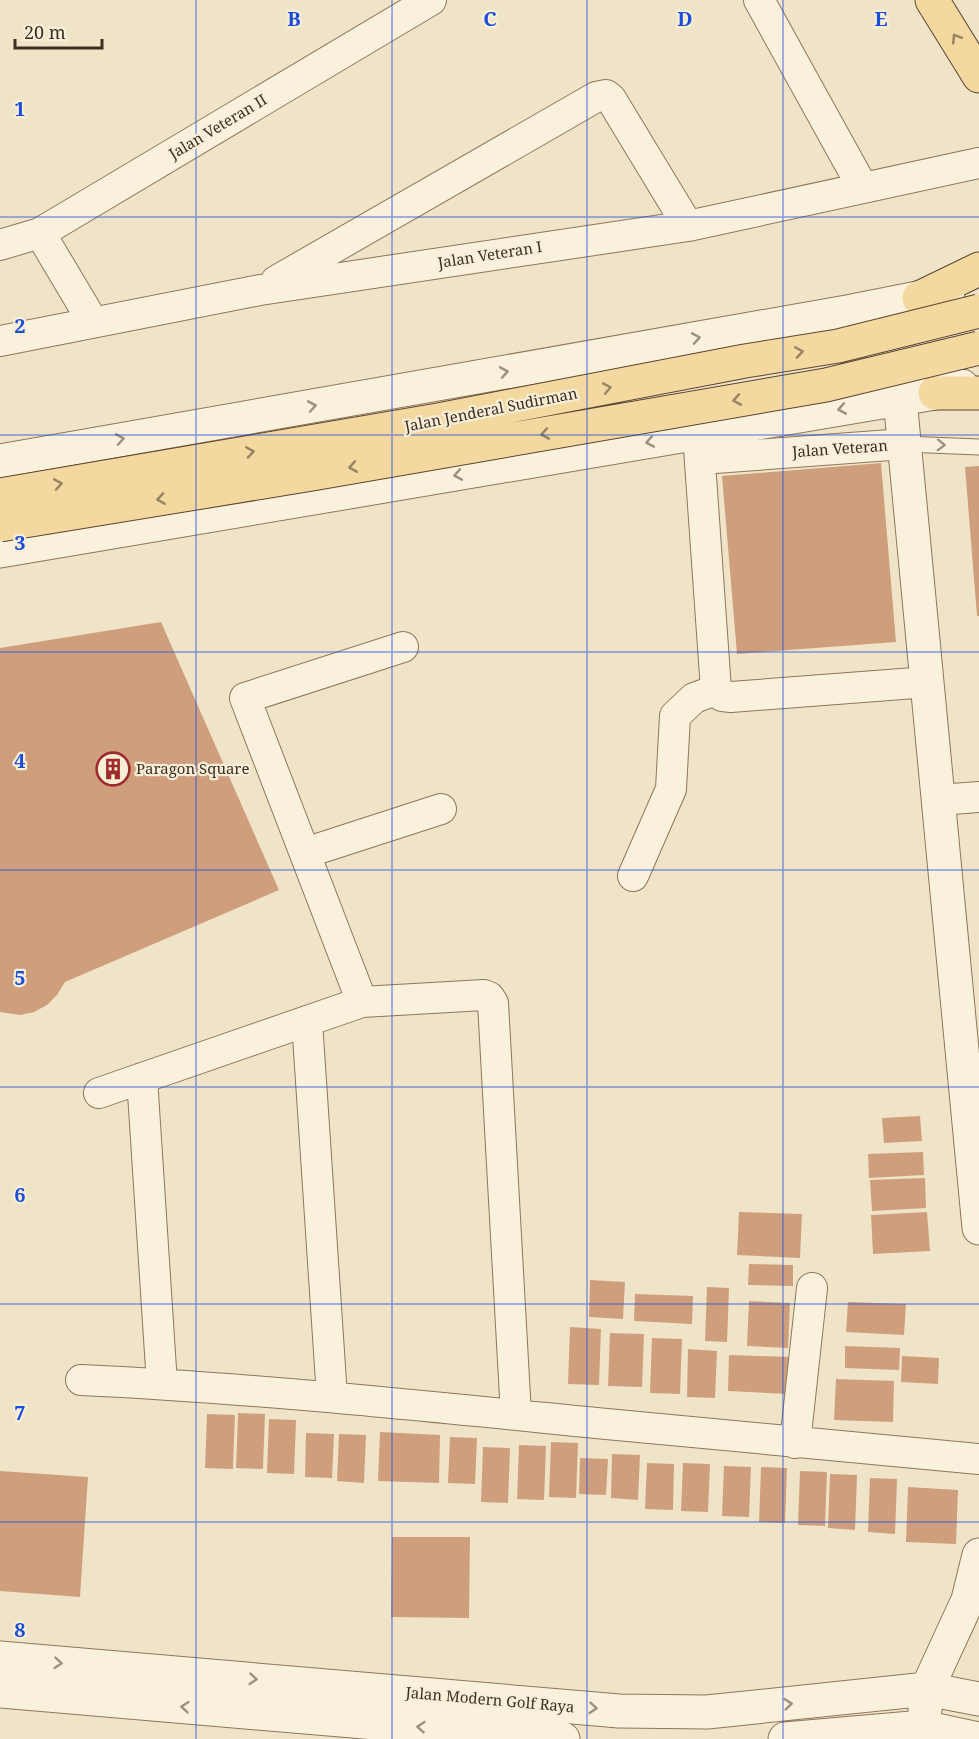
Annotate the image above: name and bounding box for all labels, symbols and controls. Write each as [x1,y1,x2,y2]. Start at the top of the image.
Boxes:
text: B [287,5,301,32]
text: C [483,5,497,32]
text: D [677,5,693,32]
text: E [874,5,888,32]
scale bar [15,12,102,50]
text: 20 m [24,20,66,44]
one-way arrow [951,34,963,44]
street label: Jalan Veteran II [164,89,270,164]
text: 1 [14,95,26,122]
street label: Jalan Veteran I [435,236,543,272]
text: 2 [14,312,26,339]
one-way arrow [690,332,700,345]
one-way arrow [794,347,804,359]
one-way arrow [498,366,508,379]
street label: Jalan Jenderal Sudirman [402,382,579,436]
one-way arrow [602,382,612,395]
one-way arrow [733,394,742,406]
one-way arrow [307,400,316,412]
one-way arrow [837,402,847,415]
one-way arrow [541,427,550,439]
one-way arrow [115,434,124,446]
one-way arrow [645,435,655,448]
street label: Jalan Veteran [790,435,889,461]
one-way arrow [937,439,946,452]
one-way arrow [245,446,254,458]
one-way arrow [348,460,358,473]
one-way arrow [453,468,463,481]
one-way arrow [53,479,62,491]
one-way arrow [156,492,165,504]
text: 3 [14,529,26,556]
text: 4 [14,747,26,774]
building icon: Paragon Square [95,751,131,787]
place label: Paragon Square [136,758,249,778]
text: 5 [14,964,26,991]
text: 6 [14,1181,26,1208]
text: 7 [14,1399,26,1426]
text: 8 [14,1616,26,1643]
one-way arrow [54,1656,63,1669]
one-way arrow [248,1672,257,1685]
street label: Jalan Modern Golf Raya [404,1682,575,1716]
one-way arrow [783,1698,792,1711]
one-way arrow [180,1701,189,1714]
one-way arrow [589,1702,598,1715]
one-way arrow [416,1721,425,1734]

